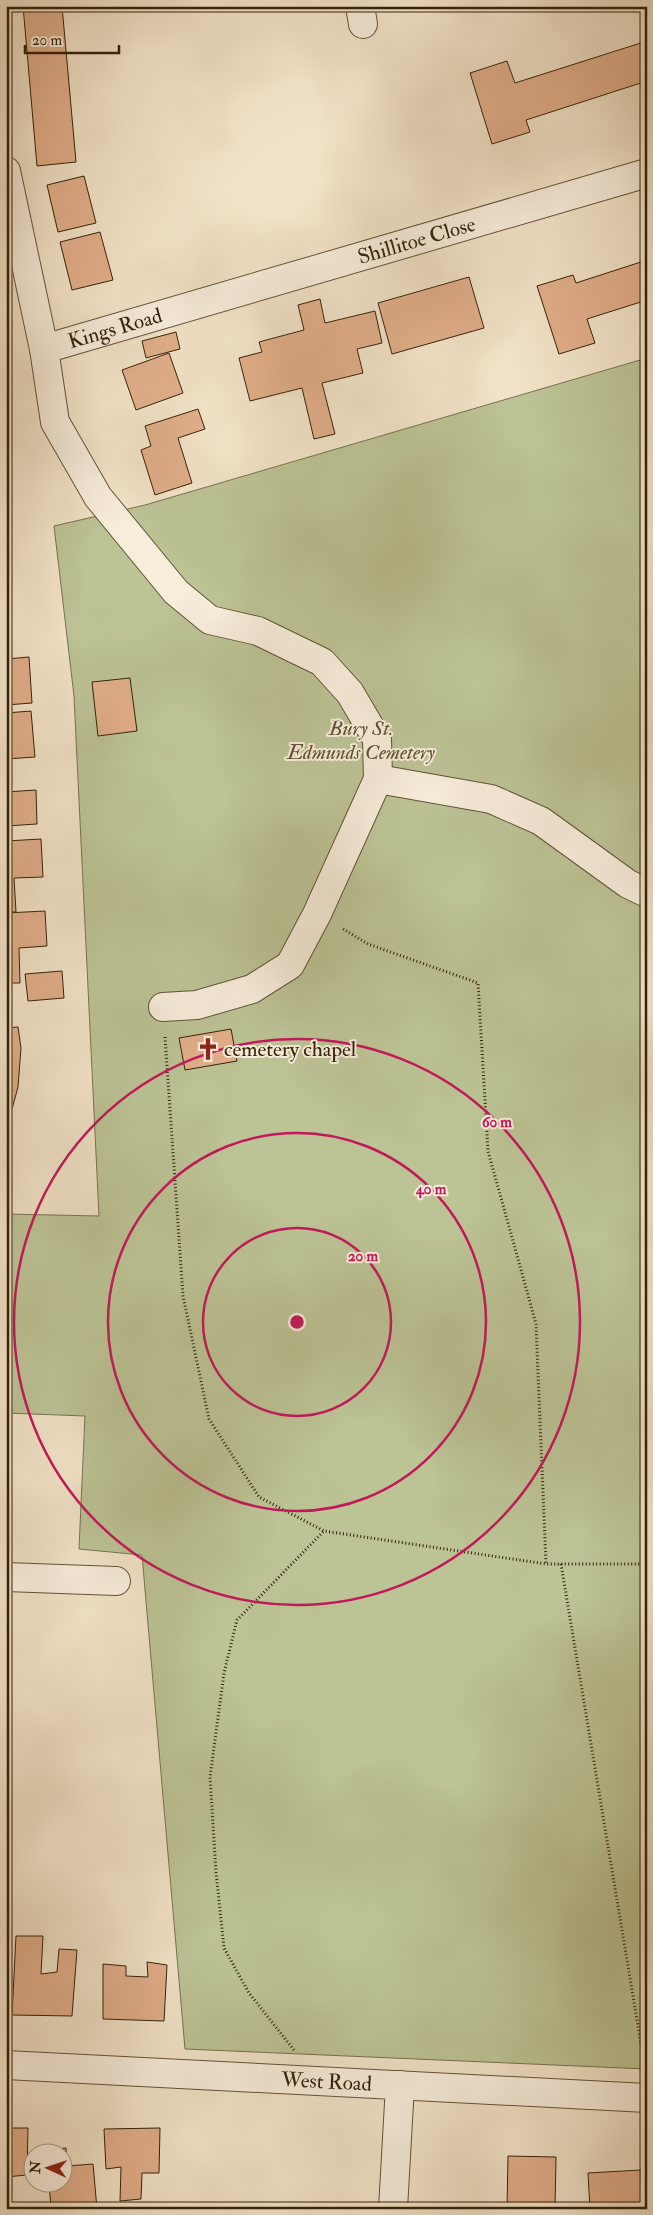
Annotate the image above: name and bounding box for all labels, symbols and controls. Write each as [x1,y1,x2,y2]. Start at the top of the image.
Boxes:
scale bar [25,22,119,54]
text: 20 m [32,31,62,50]
street label: Shillitoe Close [355,211,479,271]
street label: Kings Road [65,302,166,355]
park label: Bury St. Edmunds Cemetery [285,715,436,766]
church icon: cemetery chapel [195,1036,221,1062]
place label: cemetery chapel [224,1036,357,1063]
text: 60 m [482,1113,512,1132]
text: 40 m [415,1180,447,1199]
text: 20 m [348,1247,378,1266]
centre of rings [288,1313,306,1331]
street label: West Road [280,2066,373,2098]
north arrow [22,2142,72,2192]
text: N [27,2160,44,2175]

